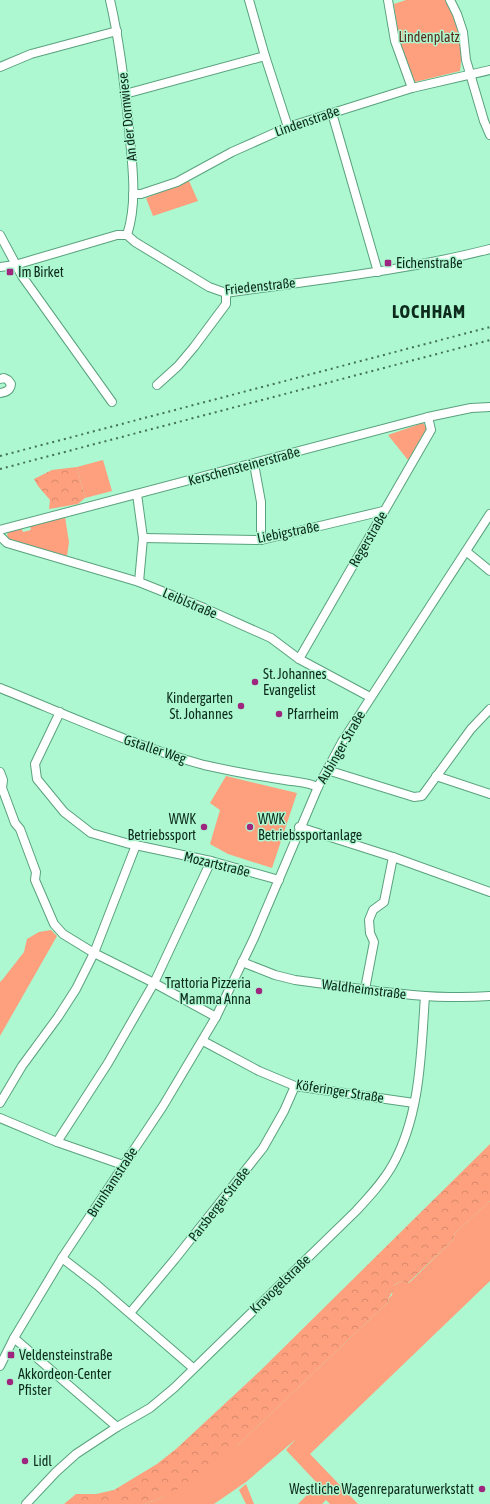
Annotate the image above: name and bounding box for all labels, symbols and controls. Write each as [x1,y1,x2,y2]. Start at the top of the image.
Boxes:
park label: Lindenplatz [398,29,460,45]
street label: An der Dornwiese [114,72,140,162]
street label: Lindenstraße [272,102,342,140]
place label: Eichenstraße [396,255,463,271]
marker: Eichenstraße [383,258,393,268]
place label: Im Birket [18,264,64,280]
marker: Im Birket [5,267,15,277]
street label: Friedenstraße [224,274,296,298]
district label: LOCHHAM [392,301,466,322]
street label: Kerschensteinerstraße [186,443,302,489]
street label: Regerstraße [346,508,390,570]
street label: Liebigstraße [255,518,321,546]
street label: Leiblstraße [160,584,220,622]
place label: St. Johannes Evangelist [263,666,327,698]
marker: St. Johannes Evangelist [250,677,260,687]
place label: Kindergarten St. Johannes [166,690,233,722]
marker: Kindergarten St. Johannes [236,701,246,711]
place label: Pfarrheim [287,706,339,722]
street label: Aubinger Straße [314,708,368,786]
marker: Pfarrheim [274,709,284,719]
street label: Gstaller Weg [122,731,188,767]
place label: WWK Betriebssport [128,811,196,843]
place label: WWK Betriebssportanlage [258,811,362,843]
marker: WWK Betriebssport [199,822,209,832]
marker: WWK Betriebssportanlage [245,822,255,832]
street label: Mozartstraße [182,848,252,880]
place label: Trattoria Pizzeria Mamma Anna [165,975,251,1007]
street label: Waldheimstraße [321,976,407,1002]
marker: Trattoria Pizzeria Mamma Anna [254,986,264,996]
street label: Köferinger Straße [295,1076,385,1106]
street label: Brunhamstraße [84,1144,140,1220]
street label: Parsberger Straße [185,1164,253,1244]
street label: Kravogelstraße [247,1251,313,1317]
place label: Veldensteinstraße [19,1347,113,1363]
marker: Veldensteinstraße [6,1350,16,1360]
place label: Akkordeon-Center Pfister [18,1366,112,1398]
marker: Akkordeon-Center Pfister [5,1377,15,1387]
place label: Lidl [33,1453,52,1469]
marker: Lidl [20,1456,30,1466]
place label: Westliche Wagenreparaturwerkstatt [289,1481,474,1497]
marker: Westliche Wagenreparaturwerkstatt [477,1484,487,1494]

